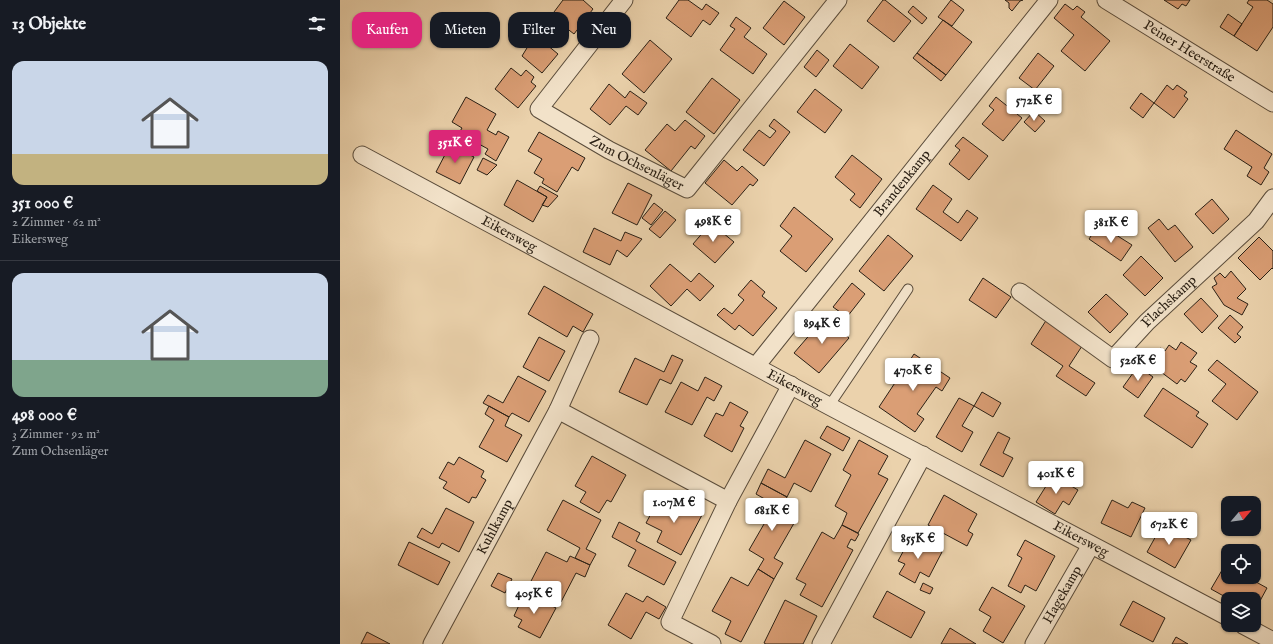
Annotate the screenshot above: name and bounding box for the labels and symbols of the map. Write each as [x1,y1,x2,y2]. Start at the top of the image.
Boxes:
street label: Peiner Heerstraße [1140,16,1239,87]
pin: 572K € [1001,88,1067,122]
pin: 351K € [422,130,488,164]
street label: Zum Ochsenläger [586,131,687,195]
street label: Brandenkamp [870,146,935,221]
pin: 498K € [680,209,746,243]
pin: 381K € [1078,210,1144,244]
street label: Eikersweg [478,212,540,257]
street label: Flachskamp [1137,271,1201,331]
pin: 894K € [789,311,855,345]
pin: 526K € [1105,348,1171,382]
pin: 470K € [880,358,946,392]
street label: Eikersweg [764,365,826,410]
pin: 401K € [1023,461,1089,495]
pin: 1.07M € [637,490,711,524]
street label: Kuhlkamp [473,496,518,558]
north arrow [1221,496,1261,536]
pin: 681K € [739,498,805,532]
pin: 672K € [1136,512,1202,546]
street label: Eikersweg [1050,517,1112,561]
pin: 855K € [885,526,951,560]
street label: Hagekamp [1039,562,1086,627]
pin: 405K € [501,581,567,615]

